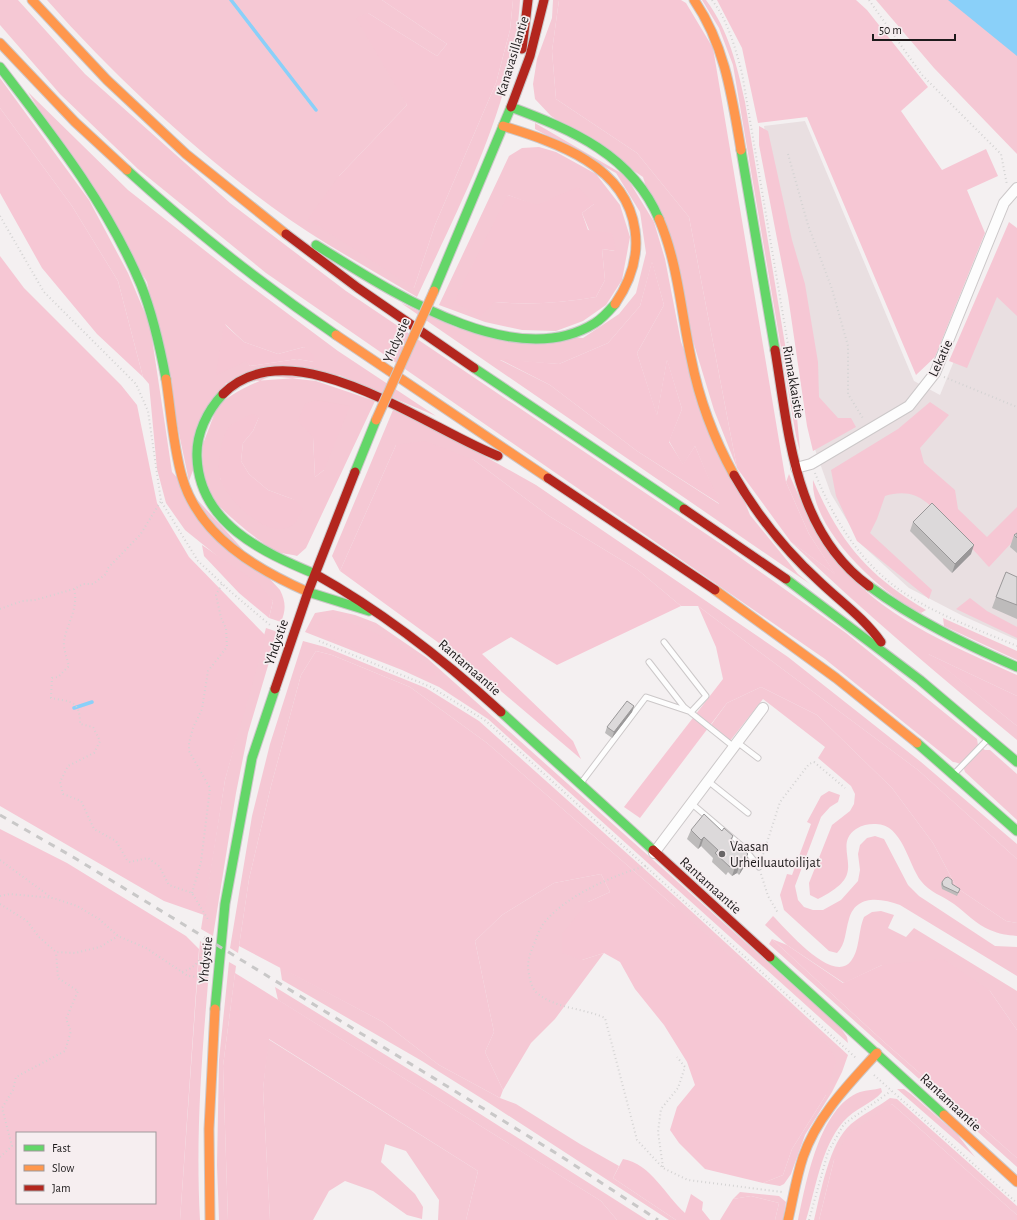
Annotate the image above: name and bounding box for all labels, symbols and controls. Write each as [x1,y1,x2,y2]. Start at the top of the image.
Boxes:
street label: Kanavasillantie [494,15,532,98]
scale bar [873,16,955,42]
text: 50 m [879,24,902,36]
street label: Yhdystie [381,316,413,365]
street label: Lekatie [926,338,955,379]
street label: Rinnakkaistie [780,345,806,420]
street label: Yhdystie [263,618,291,667]
street label: Rantamaantie [436,637,503,698]
place label: Vaasan Urheiluautoilijat [730,840,821,870]
marker: Vaasan Urheiluautoilijat [717,849,727,859]
street label: Rantamaantie [677,855,744,917]
street label: Yhdystie [197,936,215,984]
street label: Rantamaantie [917,1071,983,1134]
legend [16,1132,156,1204]
text: Fast [52,1142,71,1154]
text: Slow [52,1162,74,1174]
text: Jam [52,1182,71,1194]

